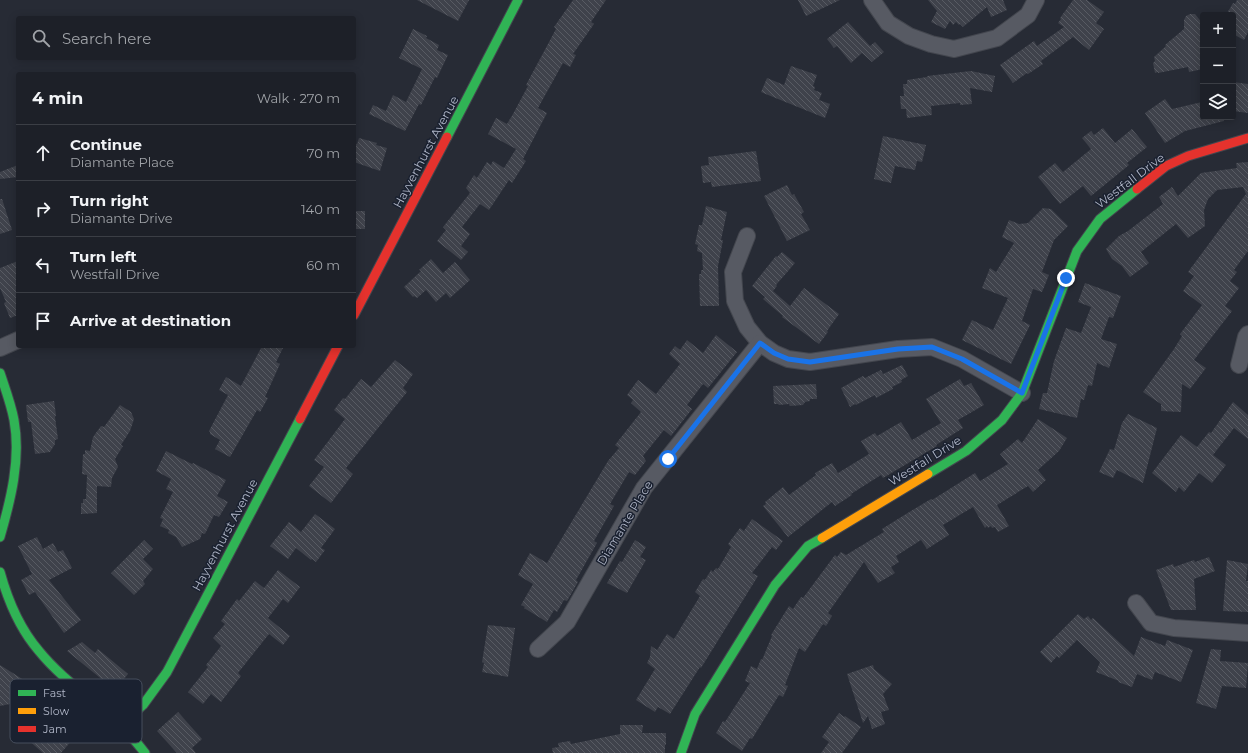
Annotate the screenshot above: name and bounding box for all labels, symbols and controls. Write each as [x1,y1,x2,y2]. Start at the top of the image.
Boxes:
map controls [1200,12,1236,120]
button: + [1200,12,1236,48]
search box [16,16,356,60]
icon: search [30,27,52,49]
text: Search here [62,29,151,48]
button: − [1200,48,1236,84]
button: layers [1200,84,1236,120]
text: 4 min [32,88,83,108]
text: Walk · 270 m [257,90,340,106]
street label: Hayvenhurst Avenue [390,93,461,210]
text: Continue [70,135,142,154]
icon: ahead [32,142,54,164]
text: 70 m [307,145,340,161]
street label: Westfall Drive [1092,150,1167,211]
text: Diamante Place [70,154,174,170]
text: Turn right [70,191,149,210]
icon: right [32,198,54,220]
text: 140 m [301,201,340,217]
text: Diamante Drive [70,210,173,226]
text: Turn left [70,247,137,266]
icon: left [32,254,54,276]
text: 60 m [306,257,340,273]
text: Westfall Drive [70,266,160,282]
route end [1057,269,1075,287]
icon: arrive [32,310,54,332]
text: Arrive at destination [70,311,231,330]
street label: Westfall Drive [886,432,964,489]
route start [659,450,677,468]
street label: Hayvenhurst Avenue [189,476,260,593]
street label: Diamante Place [593,478,656,568]
legend [10,679,142,743]
text: Fast [43,686,67,700]
text: Slow [43,704,69,718]
text: Jam [42,722,67,736]

